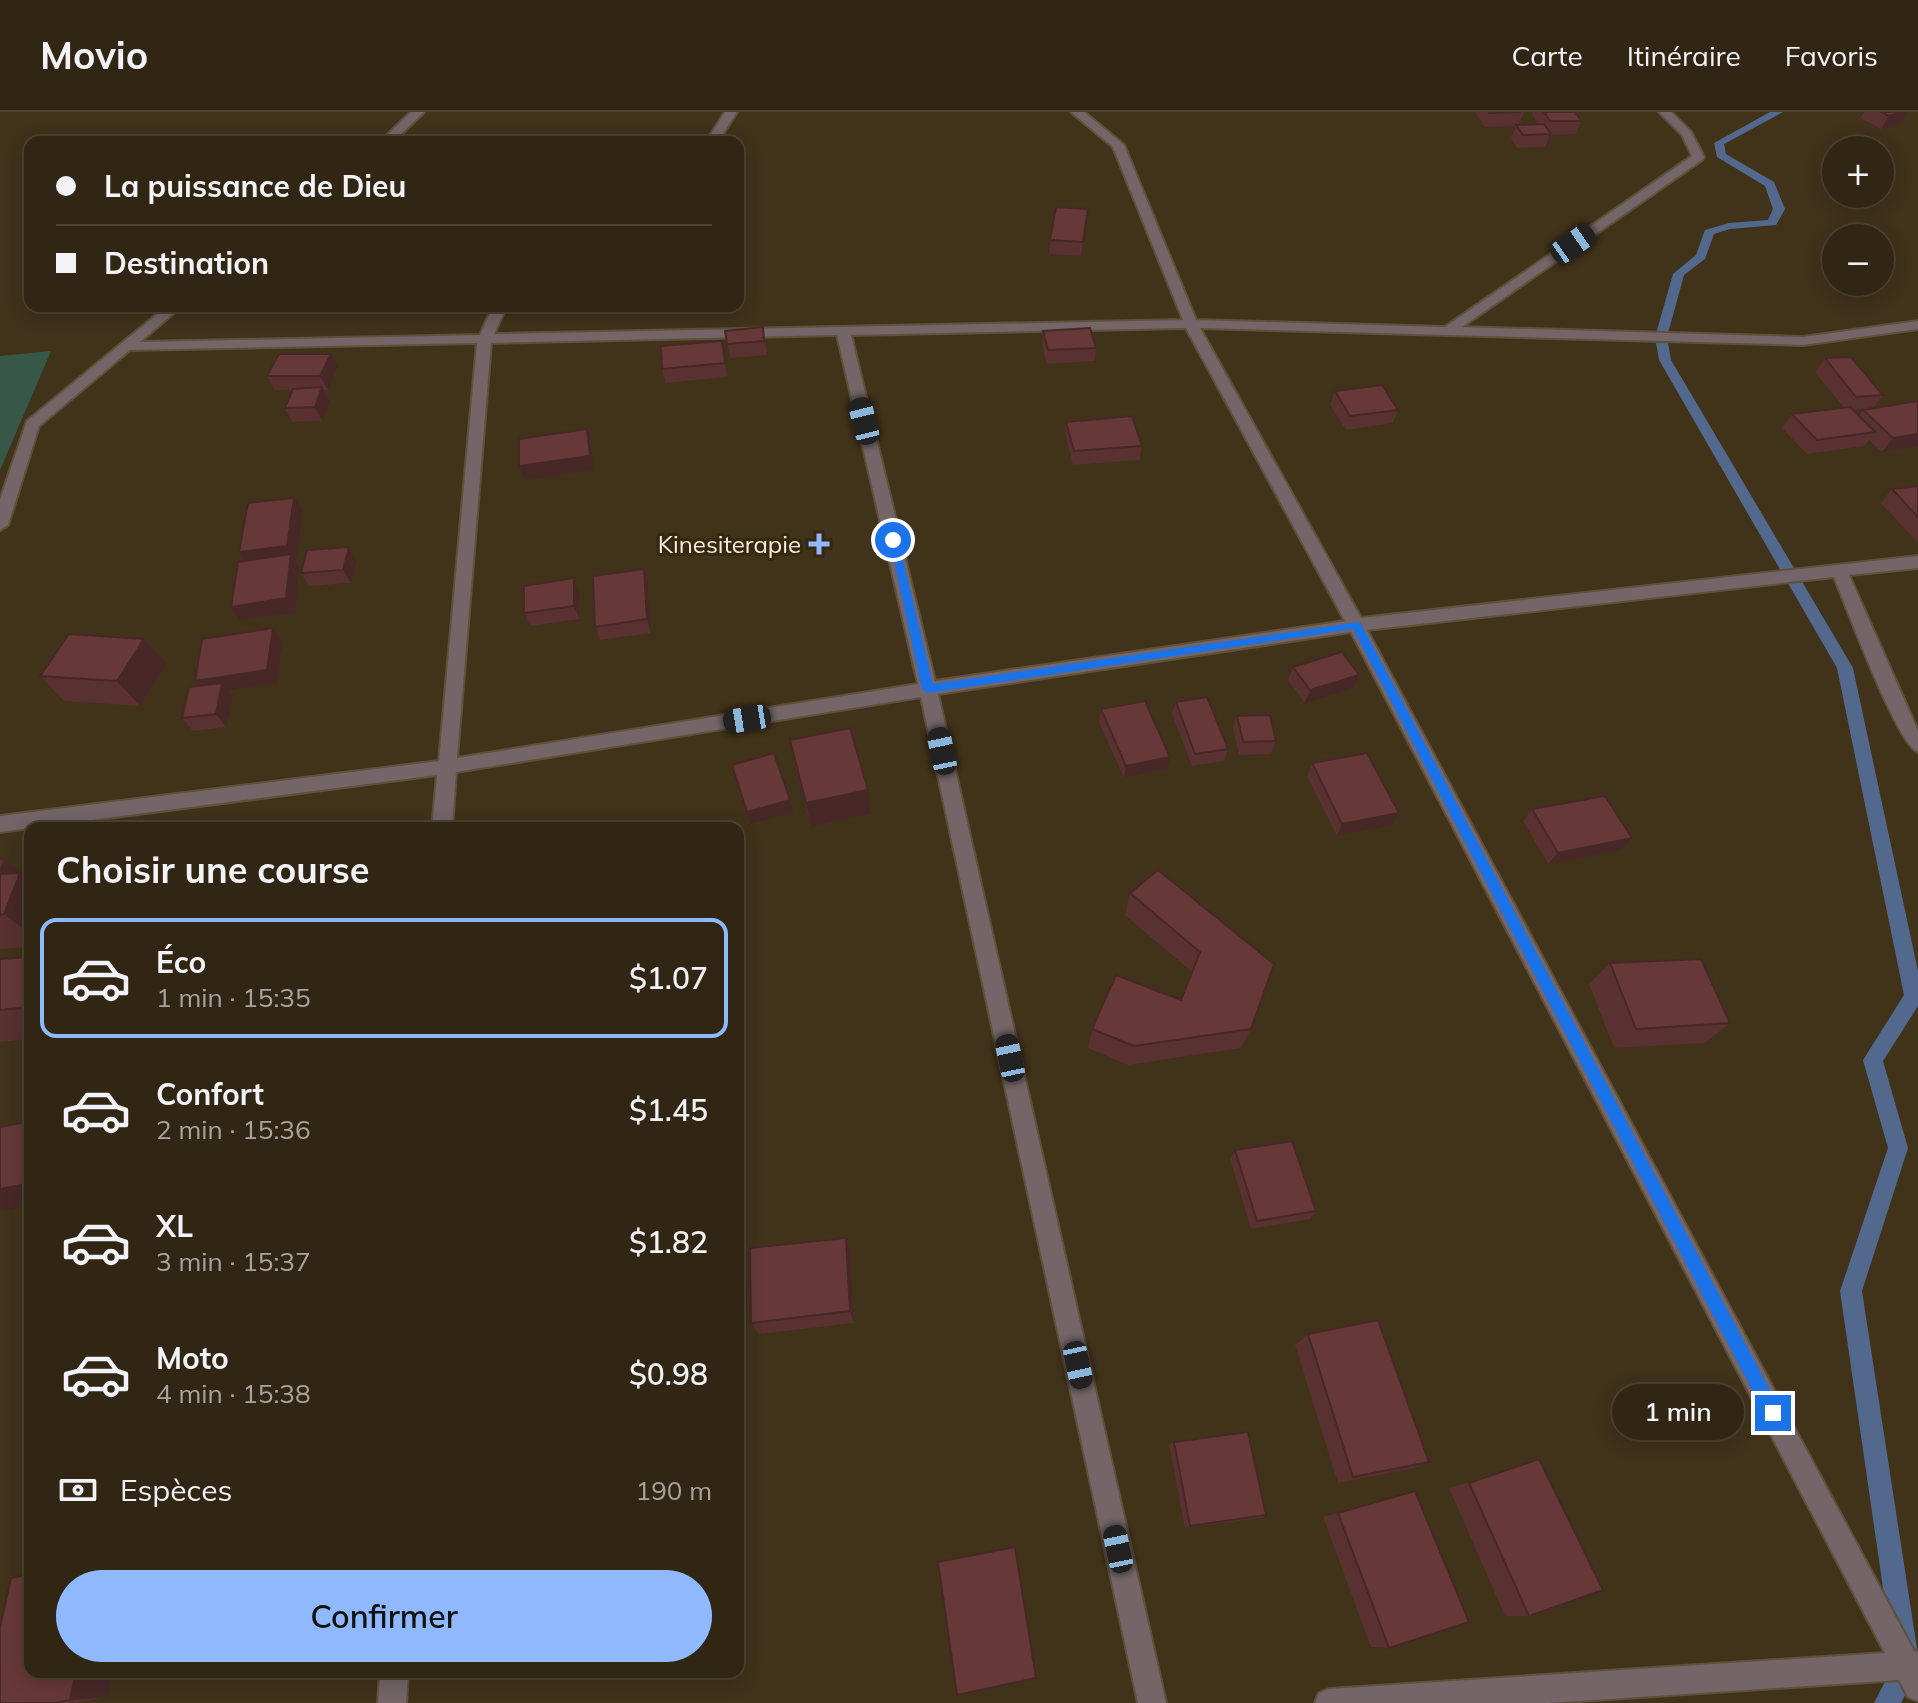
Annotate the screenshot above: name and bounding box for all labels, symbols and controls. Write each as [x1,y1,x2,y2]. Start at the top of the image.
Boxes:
text: Movio [40,31,148,79]
text: Carte [1511,38,1583,73]
text: Itinéraire [1627,38,1741,73]
text: Favoris [1785,38,1878,73]
map controls [1822,136,1894,296]
button: + [1822,136,1894,208]
text: La puissance de Dieu [104,167,406,205]
car [1546,220,1600,268]
button: − [1822,224,1894,296]
text: Destination [104,244,269,282]
car [847,395,881,447]
route start [875,522,911,558]
place label: Kinesiterapie [658,529,801,559]
marker: Kinesiterapie [808,533,830,555]
car [721,703,773,735]
car [925,725,959,777]
text: Choisir une course [56,847,370,892]
icon: car [60,942,132,1014]
text: Éco [156,943,206,981]
text: $1.07 [629,959,708,997]
text: 1 min · 15:35 [156,981,311,1014]
car [993,1032,1027,1084]
icon: car [60,1074,132,1146]
text: Confort [156,1075,264,1113]
text: $1.45 [629,1091,708,1129]
text: 2 min · 15:36 [156,1113,311,1146]
icon: car [60,1206,132,1278]
text: XL [156,1207,193,1245]
text: $1.82 [629,1223,708,1261]
text: 3 min · 15:37 [156,1245,311,1278]
icon: car [60,1338,132,1410]
text: Moto [156,1339,229,1377]
car [1061,1339,1095,1391]
text: $0.98 [629,1355,708,1393]
text: 4 min · 15:38 [156,1377,311,1410]
callout: 1 min [1613,1385,1745,1441]
text: 1 min [1644,1395,1712,1428]
route end [1755,1395,1791,1431]
icon: cash [56,1468,100,1512]
text: Espèces [120,1471,232,1509]
text: 190 m [636,1474,712,1507]
car [1101,1523,1135,1575]
button: Confirmer [56,1570,712,1662]

